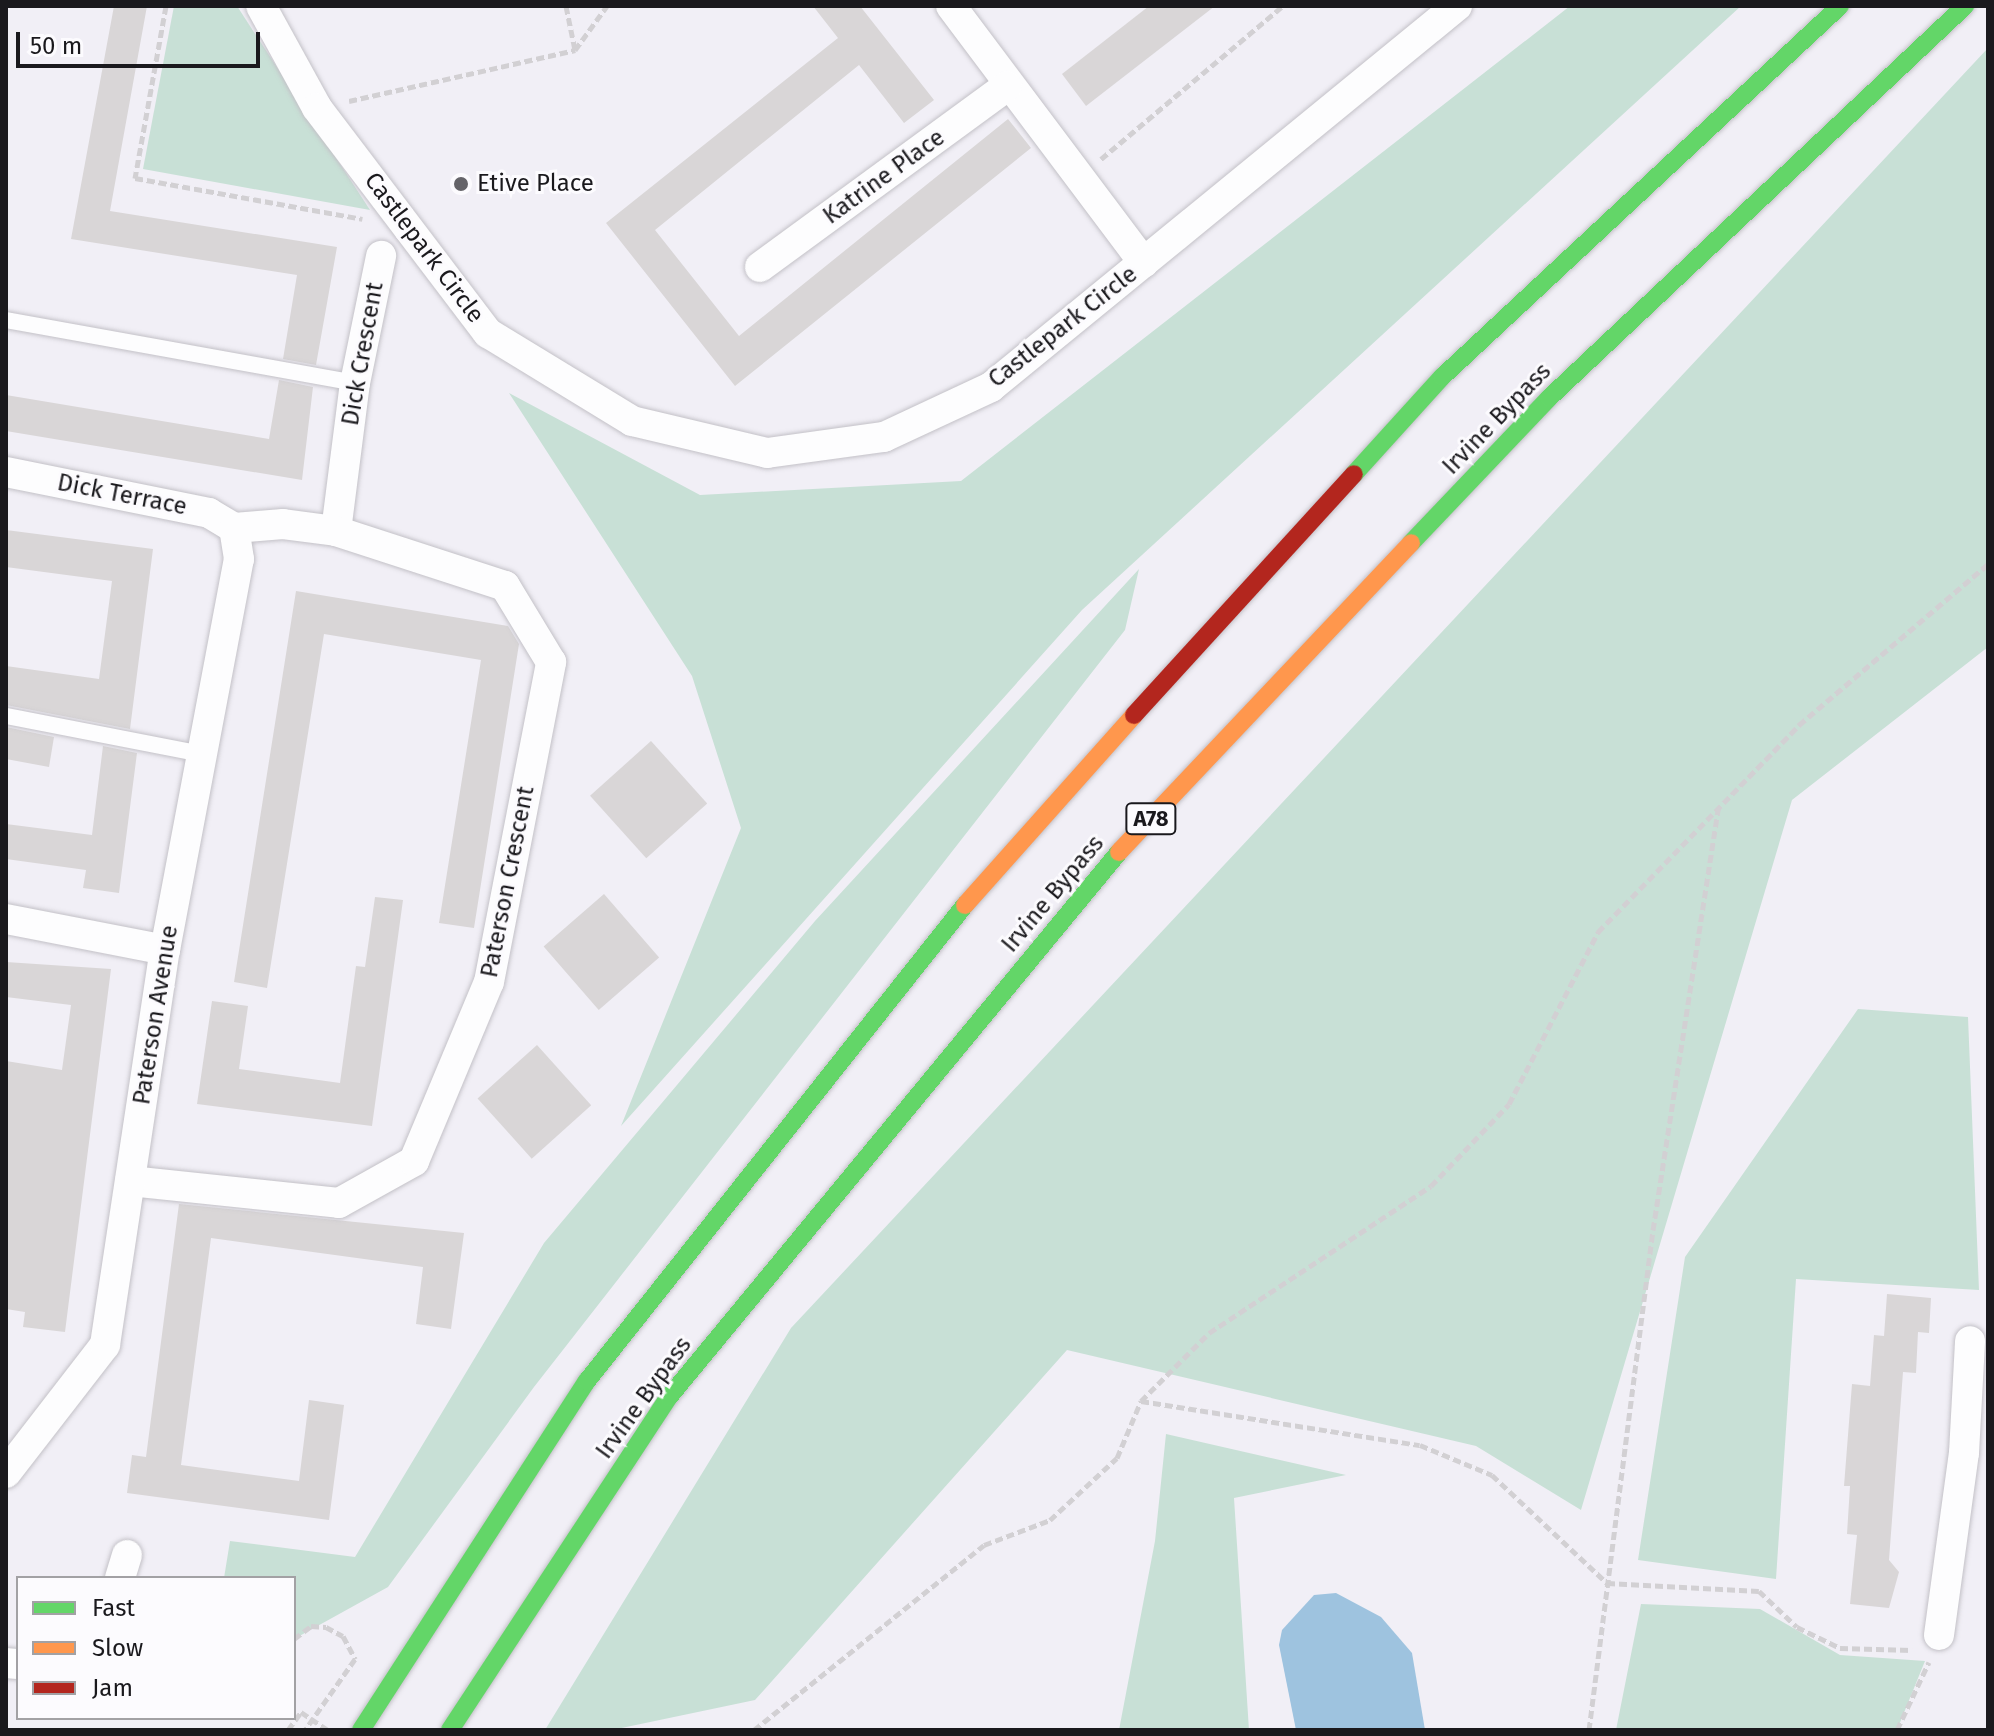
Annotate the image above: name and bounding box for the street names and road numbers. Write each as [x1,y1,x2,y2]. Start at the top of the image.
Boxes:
street label: Katrine Place [818,123,950,231]
street label: Castlepark Circle [358,167,490,329]
street label: Castlepark Circle [983,260,1143,394]
street label: Dick Crescent [336,280,390,428]
street label: Irvine Bypass [1437,357,1557,481]
street label: Dick Terrace [55,468,189,522]
street label: Paterson Crescent [475,784,541,980]
road number: A78 [1125,801,1177,837]
street label: Irvine Bypass [996,830,1110,958]
street label: Paterson Avenue [128,923,184,1107]
street label: Irvine Bypass [590,1331,698,1465]

